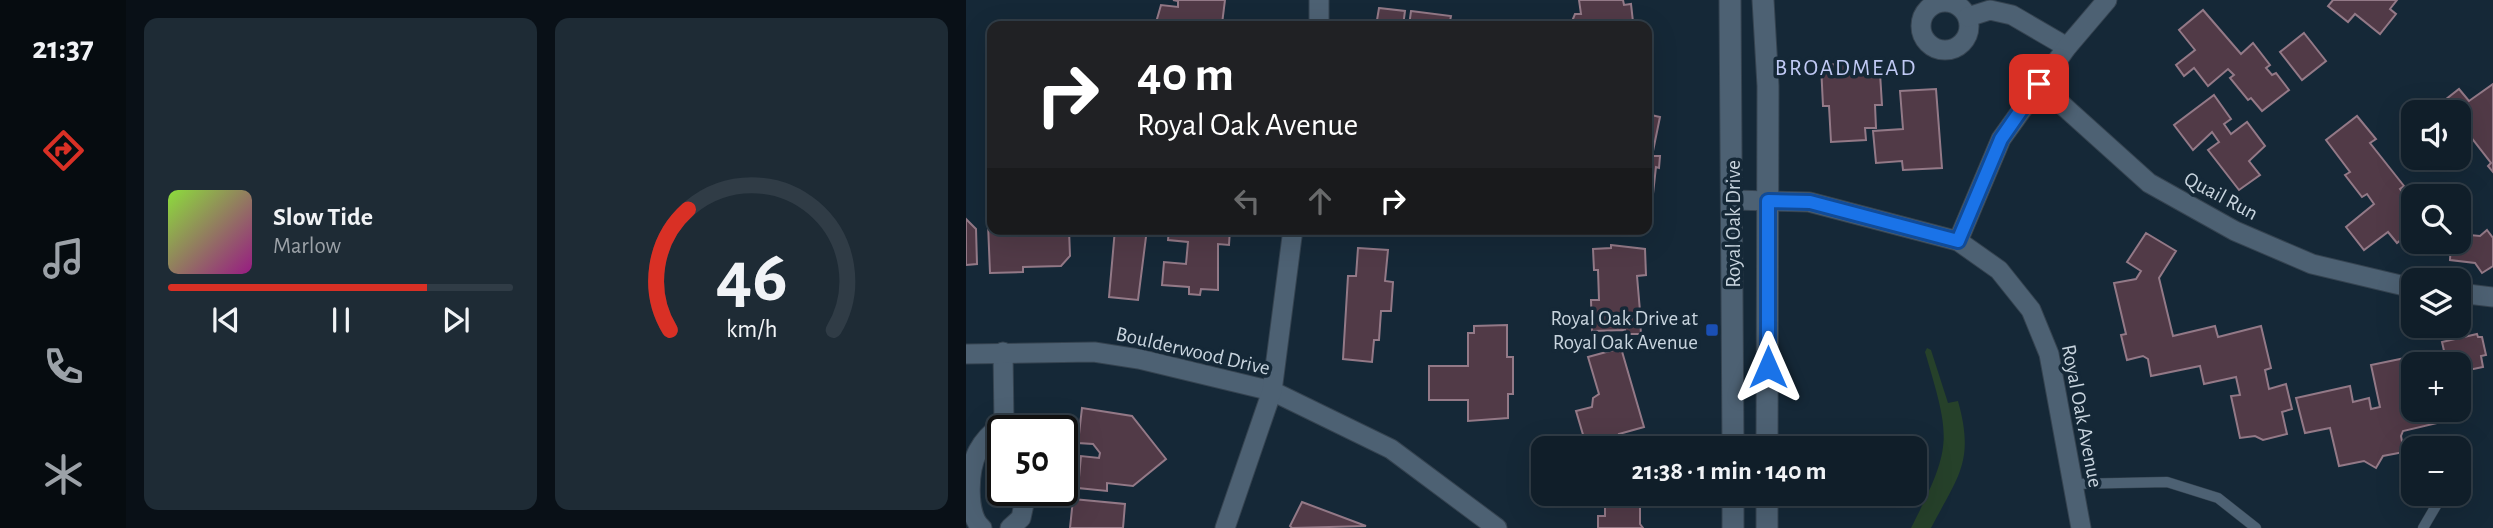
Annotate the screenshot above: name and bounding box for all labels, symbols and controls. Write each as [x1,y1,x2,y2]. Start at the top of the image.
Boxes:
text: 21:37 [32,32,94,64]
icon: right [1022,49,1113,140]
text: 40 m [1137,51,1234,100]
pin [2009,54,2069,114]
district label: BROADMEAD [1775,57,1917,80]
icon: arrive [2020,65,2058,103]
map controls [2401,100,2471,506]
button: sound [2401,100,2471,170]
text: Royal Oak Avenue [1137,109,1358,141]
icon: directions [39,126,88,175]
street label: Royal Oak Drive [1723,160,1744,288]
street label: Quail Run [2181,168,2261,224]
icon: left [1228,182,1266,220]
icon: ahead [1301,182,1339,220]
icon: right [1374,182,1412,220]
button: search [2401,184,2471,254]
text: Slow Tide [273,204,373,230]
icon: music [39,234,88,283]
text: Marlow [273,235,341,258]
text: 46 [716,242,787,315]
button: layers [2401,268,2471,338]
icon: previous [207,301,245,339]
icon: pause [322,301,360,339]
icon: next [437,301,475,339]
place label: Royal Oak Drive at Royal Oak Avenue [1550,308,1698,353]
text: km/h [726,317,777,342]
marker: Royal Oak Drive at Royal Oak Avenue [1704,322,1720,338]
street label: Boulderwood Drive [1114,323,1272,379]
position arrow [1731,330,1805,404]
icon: phone [39,342,88,391]
street label: Royal Oak Avenue [2058,343,2106,489]
button: + [2401,352,2471,422]
speed limit sign: 50 [987,415,1078,506]
button: − [2401,436,2471,506]
icon: climate [39,450,88,499]
text: 21:38 · 1 min · 140 m [1632,458,1826,484]

